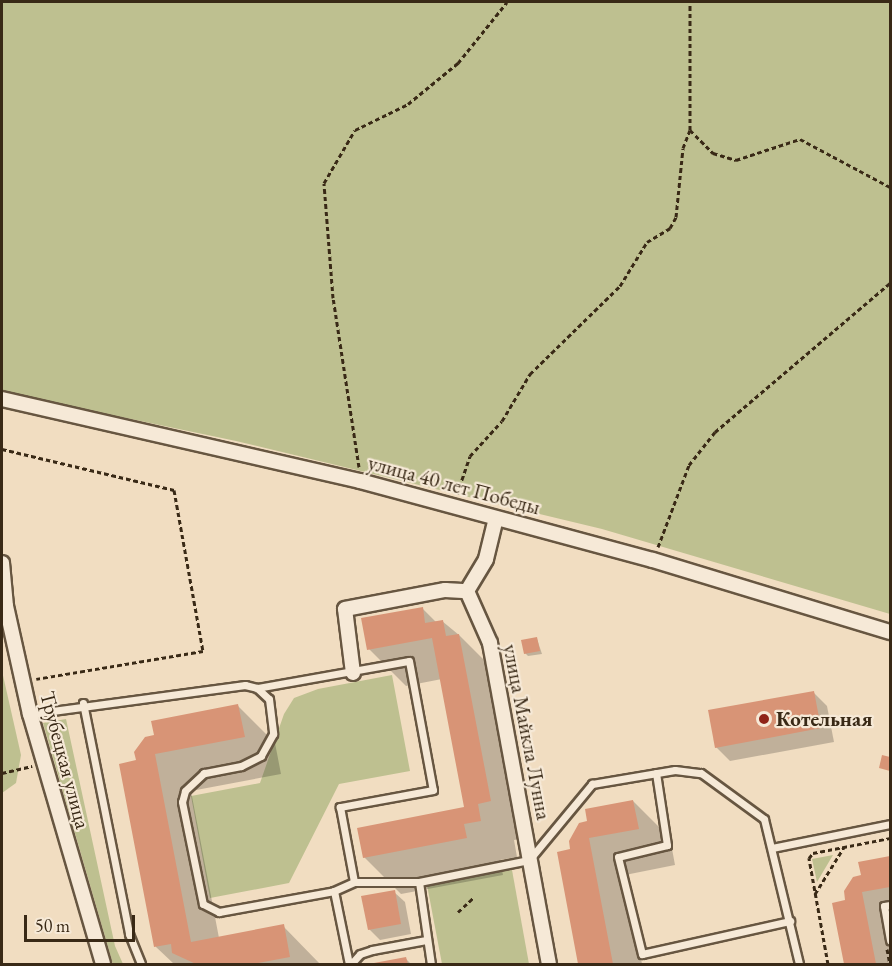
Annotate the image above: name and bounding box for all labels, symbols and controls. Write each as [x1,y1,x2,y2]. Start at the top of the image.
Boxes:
street label: улица 40 лет Победы [365,450,543,520]
street label: улица Майкла Лунна [498,642,556,822]
street label: Трубецкая улица [35,689,95,831]
place label: Котельная [776,706,872,732]
marker: Котельная [757,712,771,726]
scale bar [27,903,138,941]
text: 50 m [35,914,70,937]

